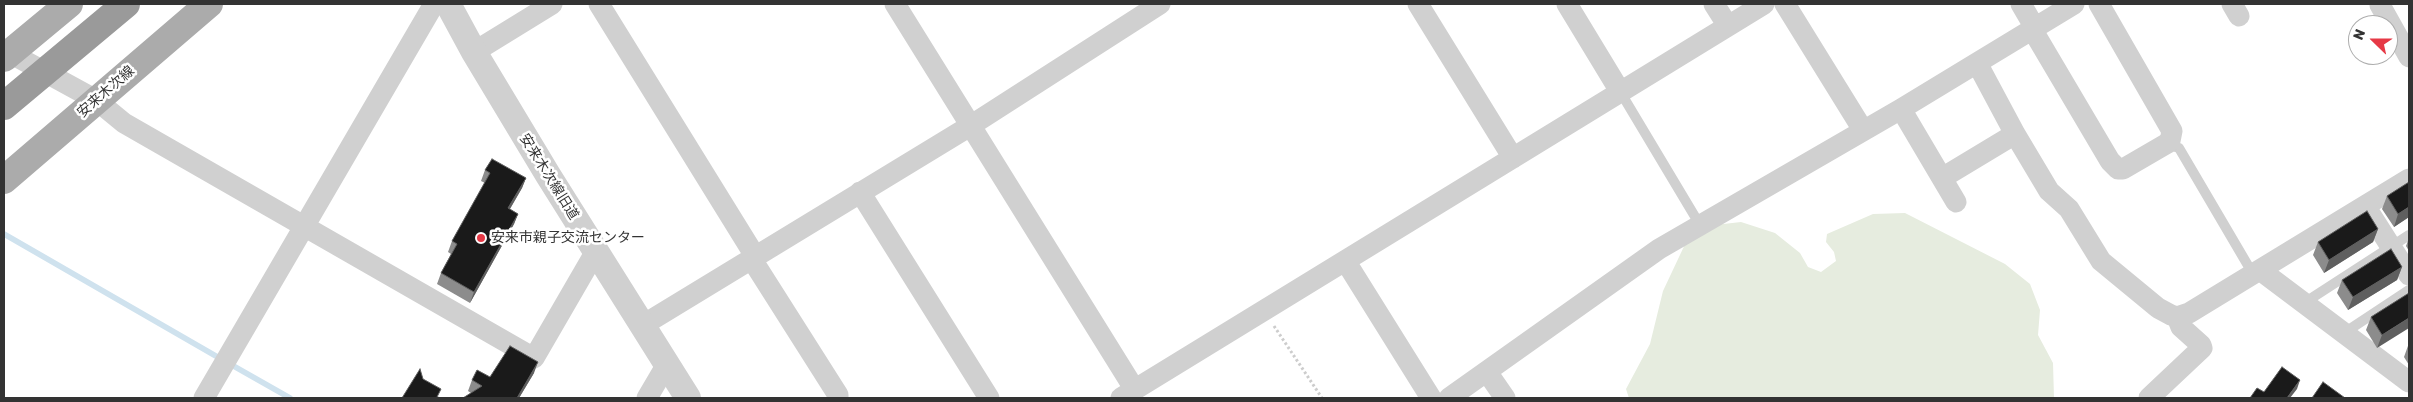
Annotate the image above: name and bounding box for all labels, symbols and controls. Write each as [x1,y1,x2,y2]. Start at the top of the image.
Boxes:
north arrow [2348,15,2398,65]
text: N [2350,27,2369,42]
street label: 安来木次線 [74,63,138,121]
street label: 安来木次線旧道 [516,131,582,223]
place label: 安来市親子交流センター [491,230,645,246]
marker: 安来市親子交流センター [475,232,487,244]

